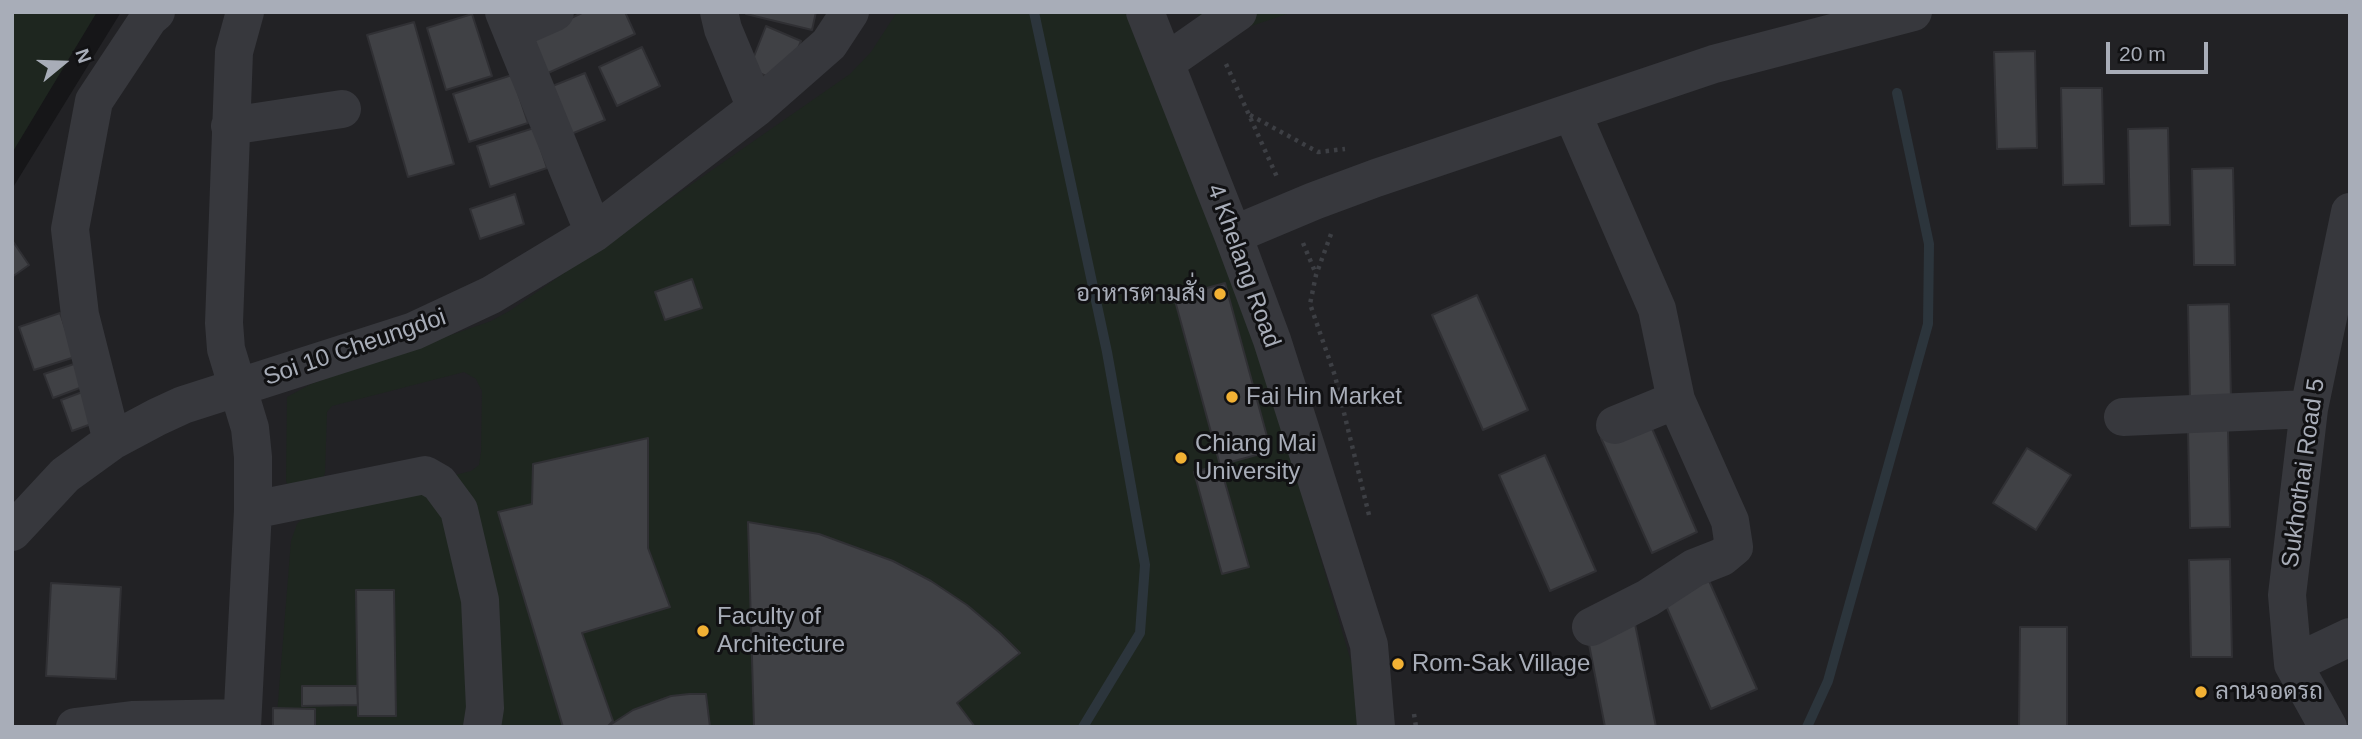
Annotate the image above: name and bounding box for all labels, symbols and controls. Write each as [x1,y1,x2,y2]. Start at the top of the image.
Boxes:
north arrow [28,28,98,98]
scale bar [2110,28,2212,72]
text: 20 m [2119,42,2166,65]
text: N [71,46,95,66]
street label: 4 Khelang Road [1200,180,1286,352]
place label: อาหารตามสั่ง [1076,280,1206,308]
marker: อาหารตามสั่ง [1212,286,1228,302]
street label: Soi 10 Cheungdoi [260,303,450,393]
street label: Sukhothai Road 5 [2276,377,2332,569]
place label: Fai Hin Market [1246,383,1402,411]
marker: Fai Hin Market [1224,389,1240,405]
place label: Chiang Mai University [1195,430,1316,486]
marker: Chiang Mai University [1173,450,1189,466]
place label: Faculty of Architecture [717,603,845,659]
marker: Faculty of Architecture [695,623,711,639]
place label: Rom-Sak Village [1412,650,1590,678]
marker: Rom-Sak Village [1390,656,1406,672]
place label: ลานจอดรถ [2215,678,2323,706]
marker: ลานจอดรถ [2193,684,2209,700]

